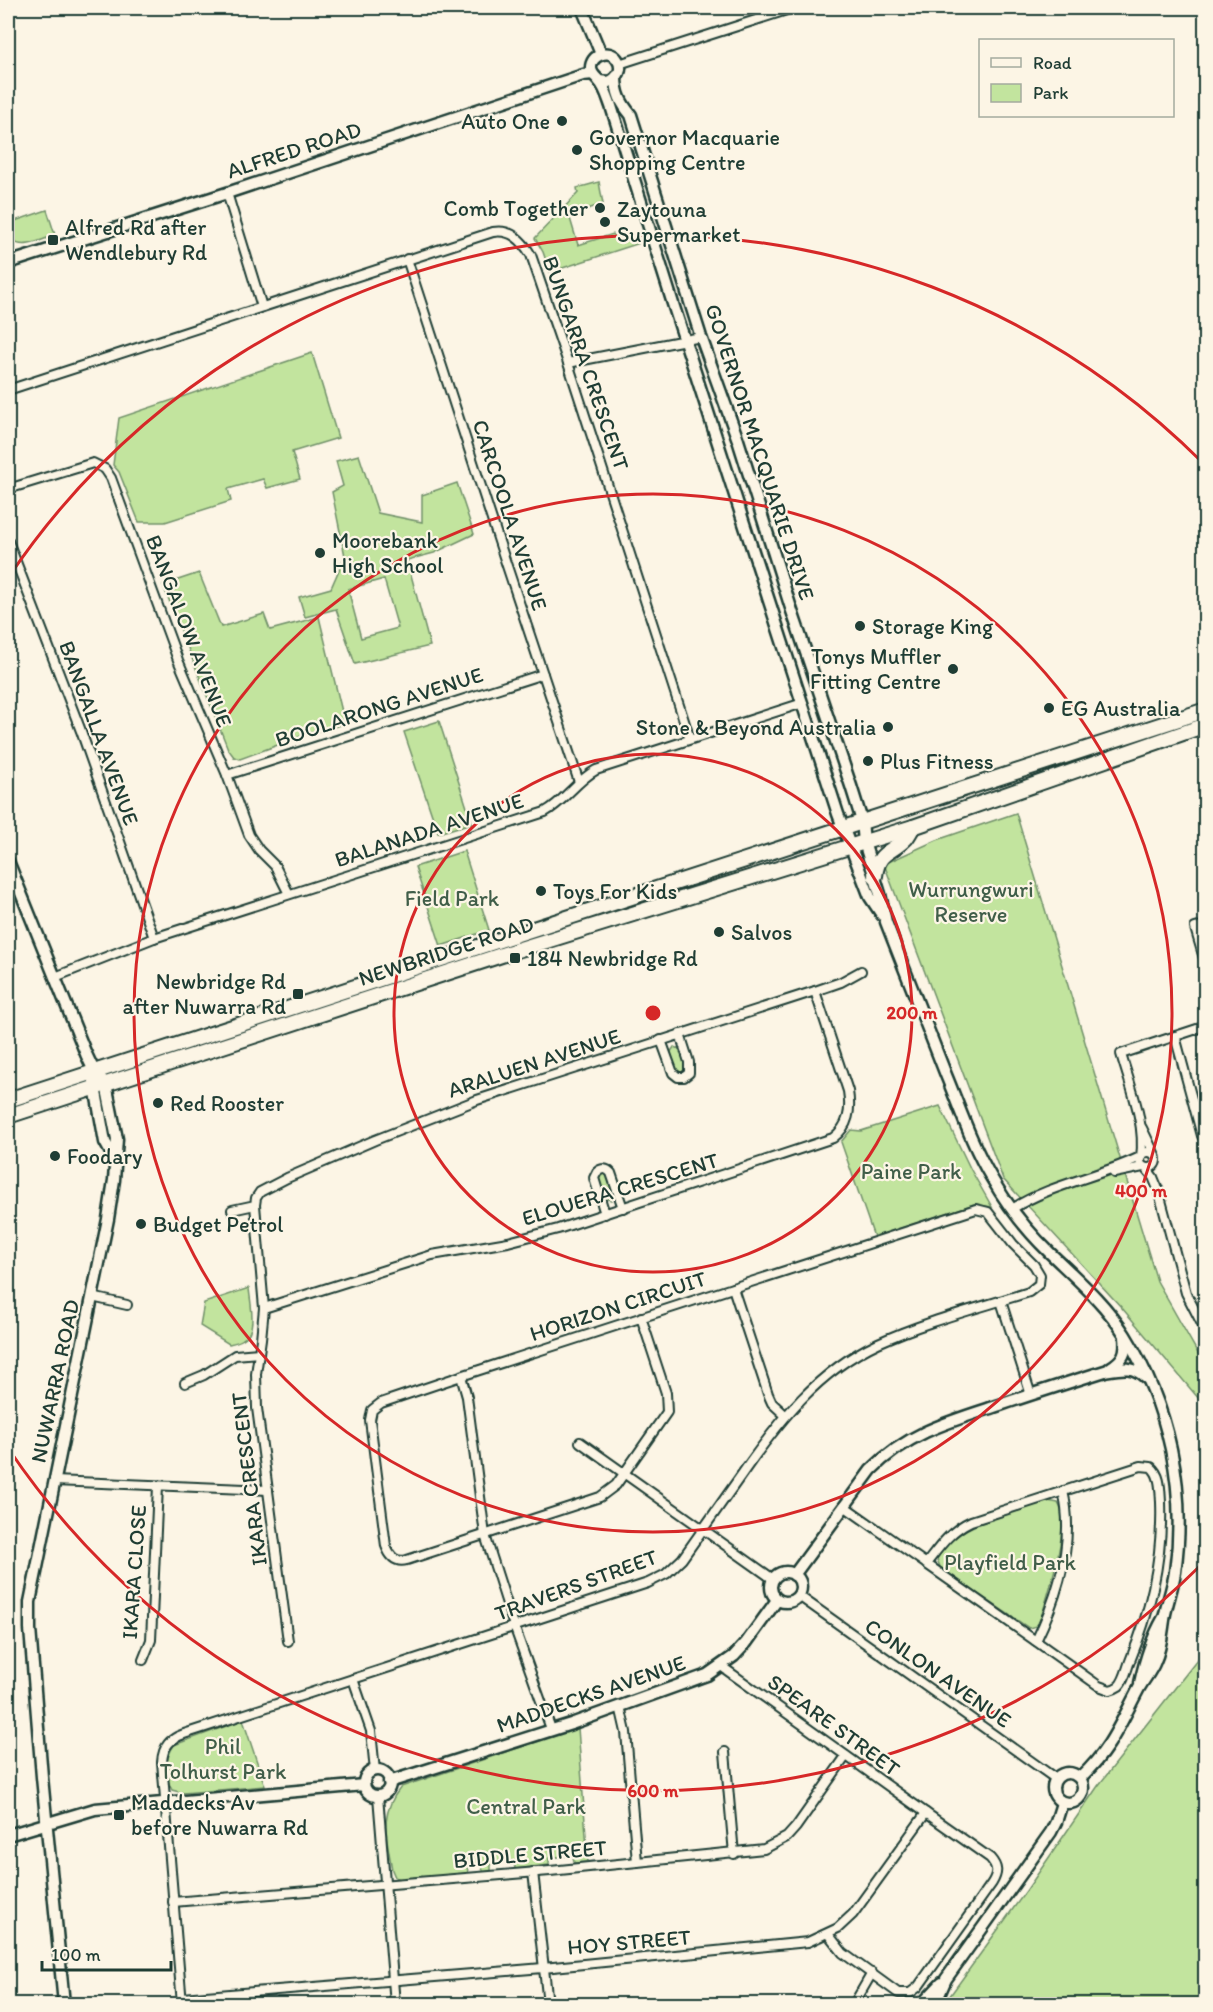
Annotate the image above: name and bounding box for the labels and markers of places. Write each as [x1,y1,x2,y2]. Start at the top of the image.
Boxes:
place label: Auto One [461,108,550,135]
marker: Auto One [555,114,569,128]
place label: Governor Macquarie Shopping Centre [589,124,780,176]
marker: Governor Macquarie Shopping Centre [570,143,584,157]
place label: Comb Together [444,195,588,222]
place label: Zaytouna Supermarket [617,196,741,248]
marker: Comb Together [593,201,607,215]
place label: Alfred Rd after Wendlebury Rd [65,214,207,266]
marker: Zaytouna Supermarket [598,215,612,229]
marker: Alfred Rd after Wendlebury Rd [46,233,60,247]
place label: Moorebank High School [332,527,444,579]
marker: Moorebank High School [313,546,327,560]
place label: Storage King [872,613,994,640]
marker: Storage King [853,619,867,633]
place label: Tonys Muffler Fitting Centre [810,643,942,695]
marker: Tonys Muffler Fitting Centre [946,662,960,676]
place label: EG Australia [1061,695,1181,722]
marker: EG Australia [1042,701,1056,715]
place label: Stone & Beyond Australia [636,714,876,741]
marker: Stone & Beyond Australia [881,720,895,734]
place label: Plus Fitness [880,748,994,775]
marker: Plus Fitness [861,754,875,768]
place label: Toys For Kids [553,878,677,905]
marker: Toys For Kids [534,884,548,898]
place label: Salvos [731,919,792,946]
marker: Salvos [712,925,726,939]
place label: 184 Newbridge Rd [527,945,698,972]
marker: 184 Newbridge Rd [508,951,522,965]
place label: Newbridge Rd after Nuwarra Rd [122,968,286,1020]
marker: Newbridge Rd after Nuwarra Rd [291,987,305,1001]
centre of rings [643,1003,663,1023]
place label: Red Rooster [170,1090,284,1117]
marker: Red Rooster [151,1096,165,1110]
place label: Foodary [67,1143,143,1170]
marker: Foodary [48,1149,62,1163]
place label: Budget Petrol [153,1211,284,1238]
marker: Budget Petrol [134,1217,148,1231]
place label: Maddecks Av before Nuwarra Rd [131,1789,308,1841]
marker: Maddecks Av before Nuwarra Rd [112,1808,126,1822]

